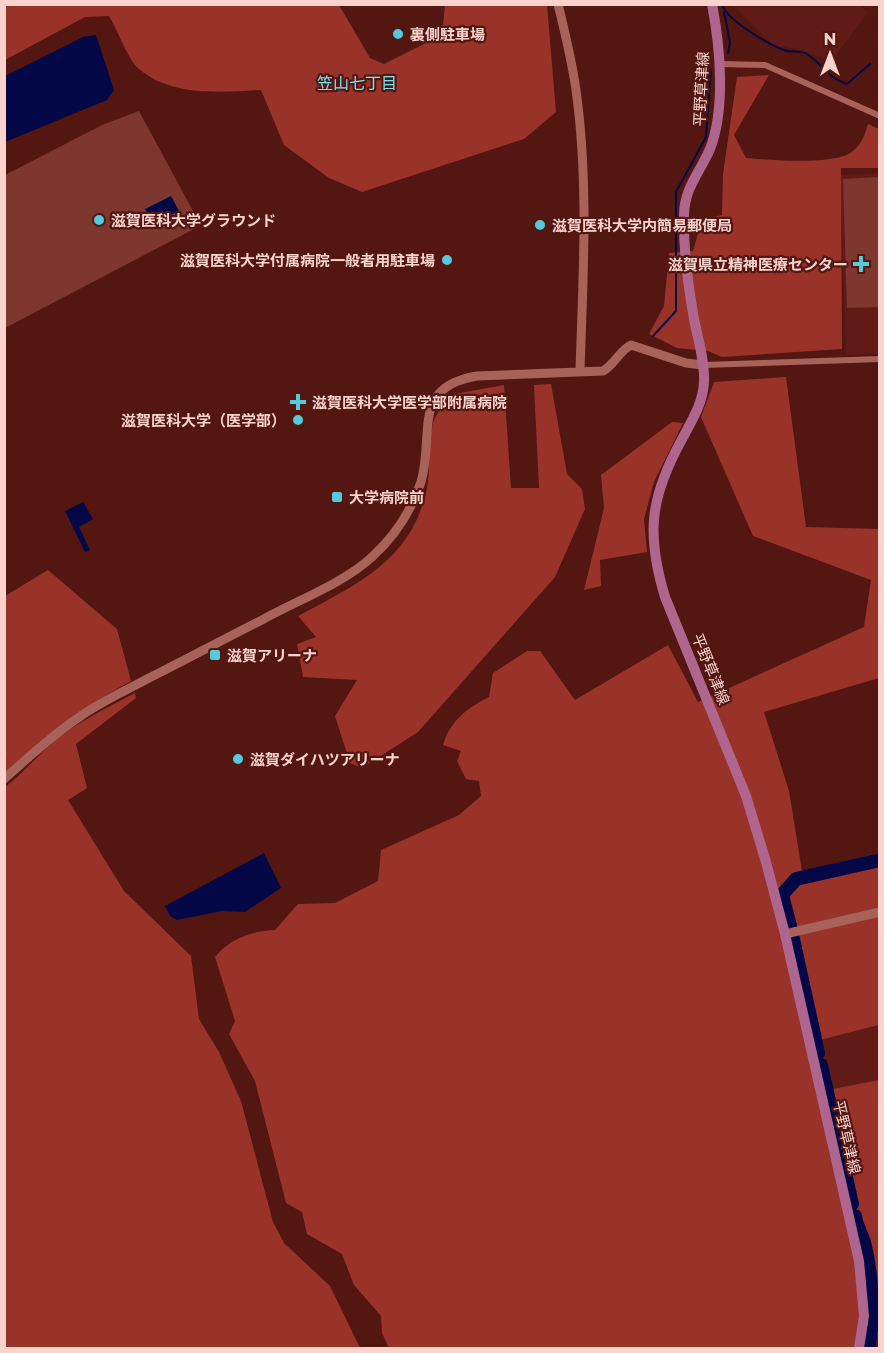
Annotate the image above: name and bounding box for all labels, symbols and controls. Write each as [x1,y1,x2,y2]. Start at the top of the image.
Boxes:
north arrow [800,24,860,84]
place label: 裏側駐車場 [410,25,485,44]
marker: 裏側駐車場 [391,27,405,41]
text: N [824,30,836,49]
street label: 平野草津線 [690,51,712,127]
district label: 笠山七丁目 [317,74,397,93]
place label: 滋賀医科大学グラウンド [111,211,276,230]
marker: 滋賀医科大学グラウンド [92,213,106,227]
place label: 滋賀医科大学内簡易郵便局 [552,216,732,235]
marker: 滋賀医科大学内簡易郵便局 [533,218,547,232]
place label: 滋賀医科大学付属病院一般者用駐車場 [180,251,435,270]
marker: 滋賀医科大学付属病院一般者用駐車場 [440,253,454,267]
place label: 滋賀県立精神医療センター [668,255,848,274]
marker: 滋賀県立精神医療センター [852,255,870,273]
marker: 滋賀医科大学医学部附属病院 [289,393,307,411]
place label: 滋賀医科大学医学部附属病院 [312,393,507,412]
place label: 滋賀医科大学（医学部） [121,411,286,430]
marker: 滋賀医科大学（医学部） [291,413,305,427]
place label: 大学病院前 [349,488,424,507]
marker: 大学病院前 [330,490,344,504]
street label: 平野草津線 [688,631,734,707]
place label: 滋賀アリーナ [227,646,317,665]
marker: 滋賀アリーナ [208,648,222,662]
place label: 滋賀ダイハツアリーナ [250,750,400,769]
marker: 滋賀ダイハツアリーナ [231,752,245,766]
street label: 平野草津線 [829,1098,865,1176]

